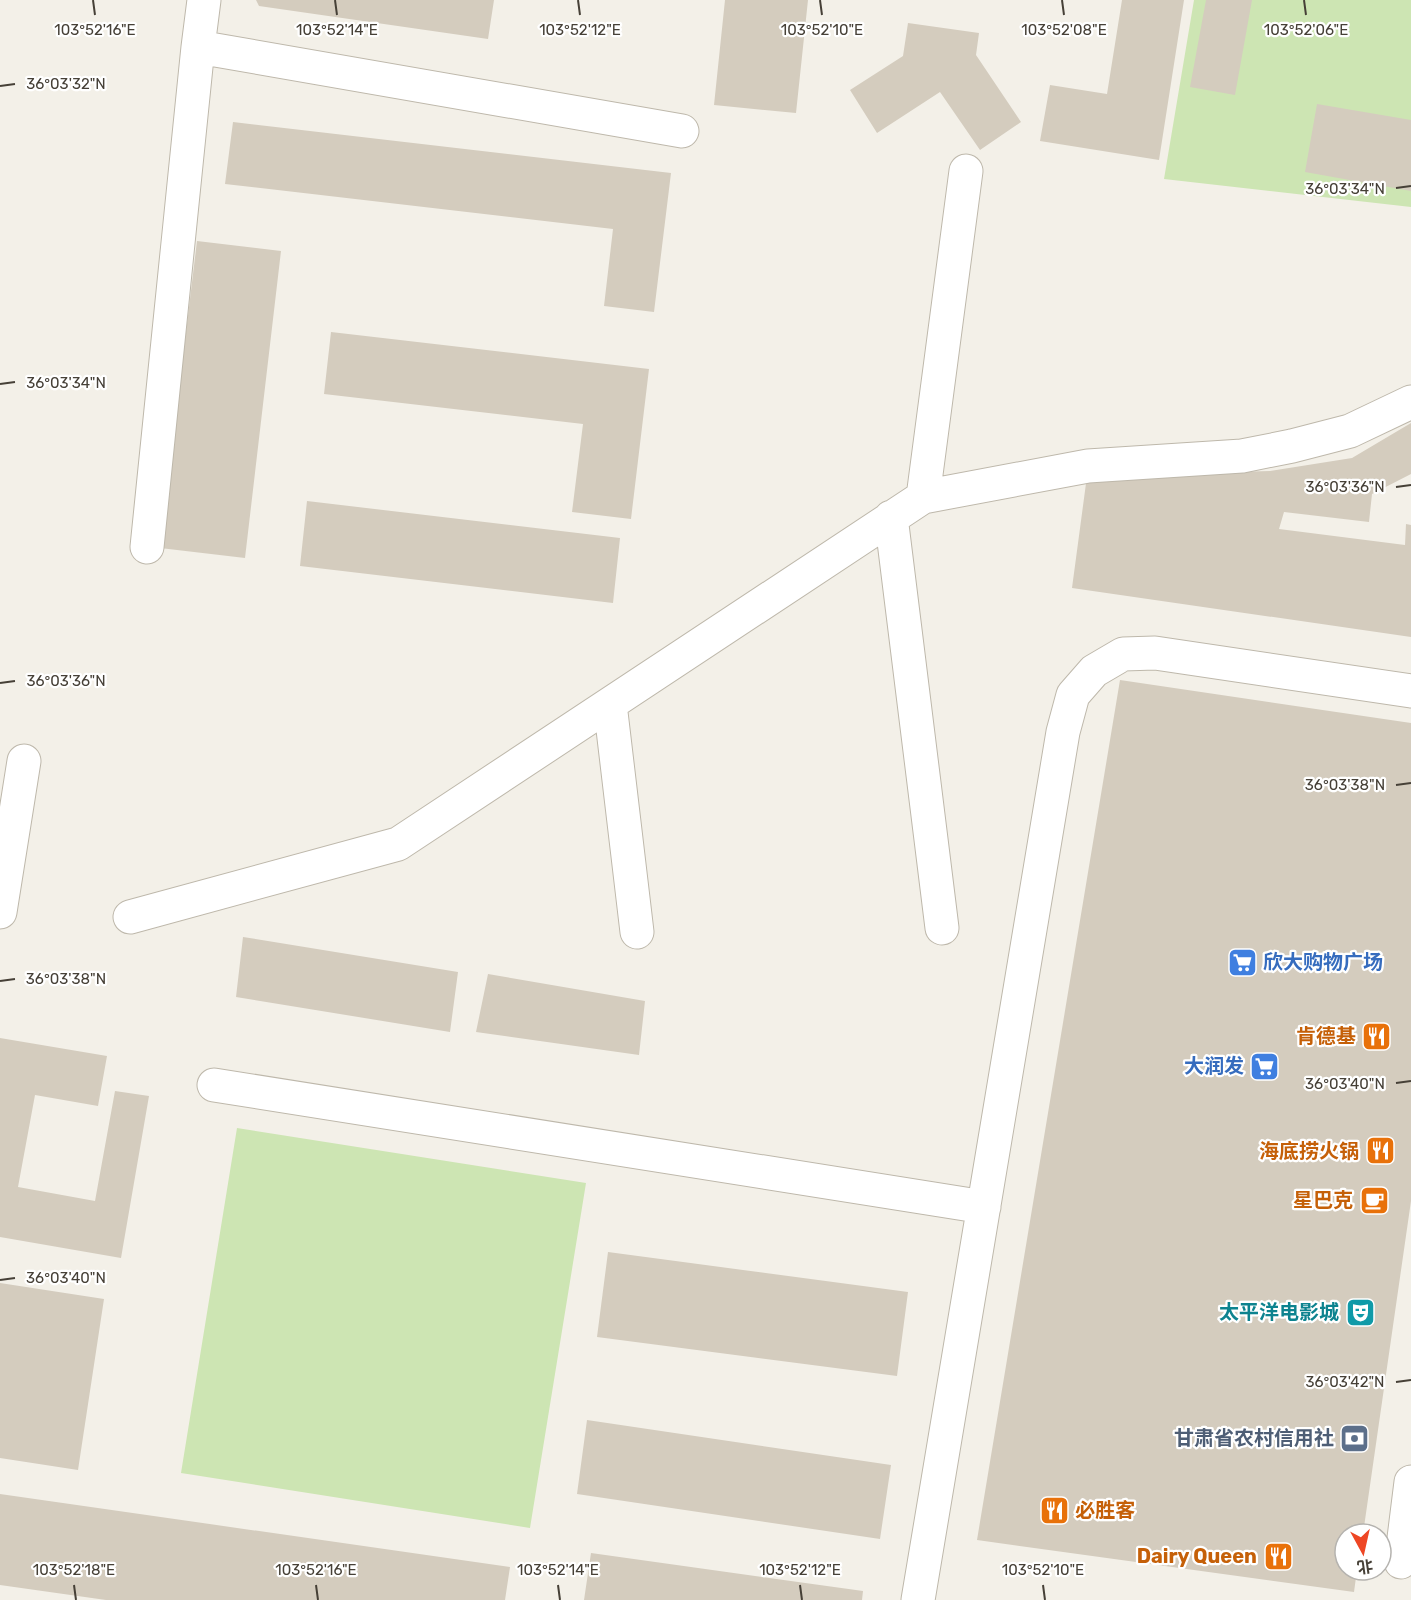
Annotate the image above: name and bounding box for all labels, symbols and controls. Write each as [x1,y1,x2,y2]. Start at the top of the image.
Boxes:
text: 103°52'16"E [54,21,136,39]
text: 103°52'14"E [296,21,378,39]
text: 103°52'12"E [539,21,621,39]
text: 103°52'10"E [781,21,863,39]
text: 103°52'08"E [1021,21,1107,39]
text: 103°52'06"E [1264,21,1348,39]
text: 36°03'32"N [26,75,106,93]
text: 36°03'34"N [1305,180,1385,198]
text: 36°03'34"N [26,374,106,392]
text: 36°03'36"N [1305,478,1385,496]
text: 36°03'36"N [26,672,106,690]
text: 36°03'38"N [1305,776,1385,794]
supermarket icon: 欣大购物广场 [1226,946,1258,978]
place label: 欣大购物广场 [1263,950,1383,974]
text: 36°03'38"N [26,970,106,988]
restaurant icon: 肯德基 [1361,1020,1393,1052]
place label: 肯德基 [1296,1024,1356,1048]
supermarket icon: 大润发 [1249,1050,1281,1082]
place label: 大润发 [1184,1054,1244,1078]
text: 36°03'40"N [1305,1075,1385,1093]
restaurant icon: 海底捞火锅 [1364,1135,1396,1167]
place label: 海底捞火锅 [1259,1139,1359,1163]
cafe icon: 星巴克 [1358,1184,1390,1216]
place label: 星巴克 [1293,1188,1353,1212]
text: 36°03'40"N [26,1269,106,1287]
theatre icon: 太平洋电影城 [1344,1296,1376,1328]
place label: 太平洋电影城 [1219,1300,1339,1324]
text: 36°03'42"N [1305,1373,1385,1391]
bank icon: 甘肃省农村信用社 [1339,1422,1371,1454]
place label: 甘肃省农村信用社 [1174,1426,1334,1450]
restaurant icon: 必胜客 [1038,1494,1070,1526]
place label: 必胜客 [1075,1498,1135,1522]
north arrow [1333,1522,1393,1582]
restaurant icon: Dairy Queen [1262,1540,1294,1572]
place label: Dairy Queen [1137,1544,1257,1568]
text: 北 [1356,1556,1374,1577]
text: 103°52'18"E [33,1561,115,1579]
text: 103°52'16"E [275,1561,357,1579]
text: 103°52'14"E [517,1561,599,1579]
text: 103°52'12"E [759,1561,841,1579]
text: 103°52'10"E [1002,1561,1084,1579]

